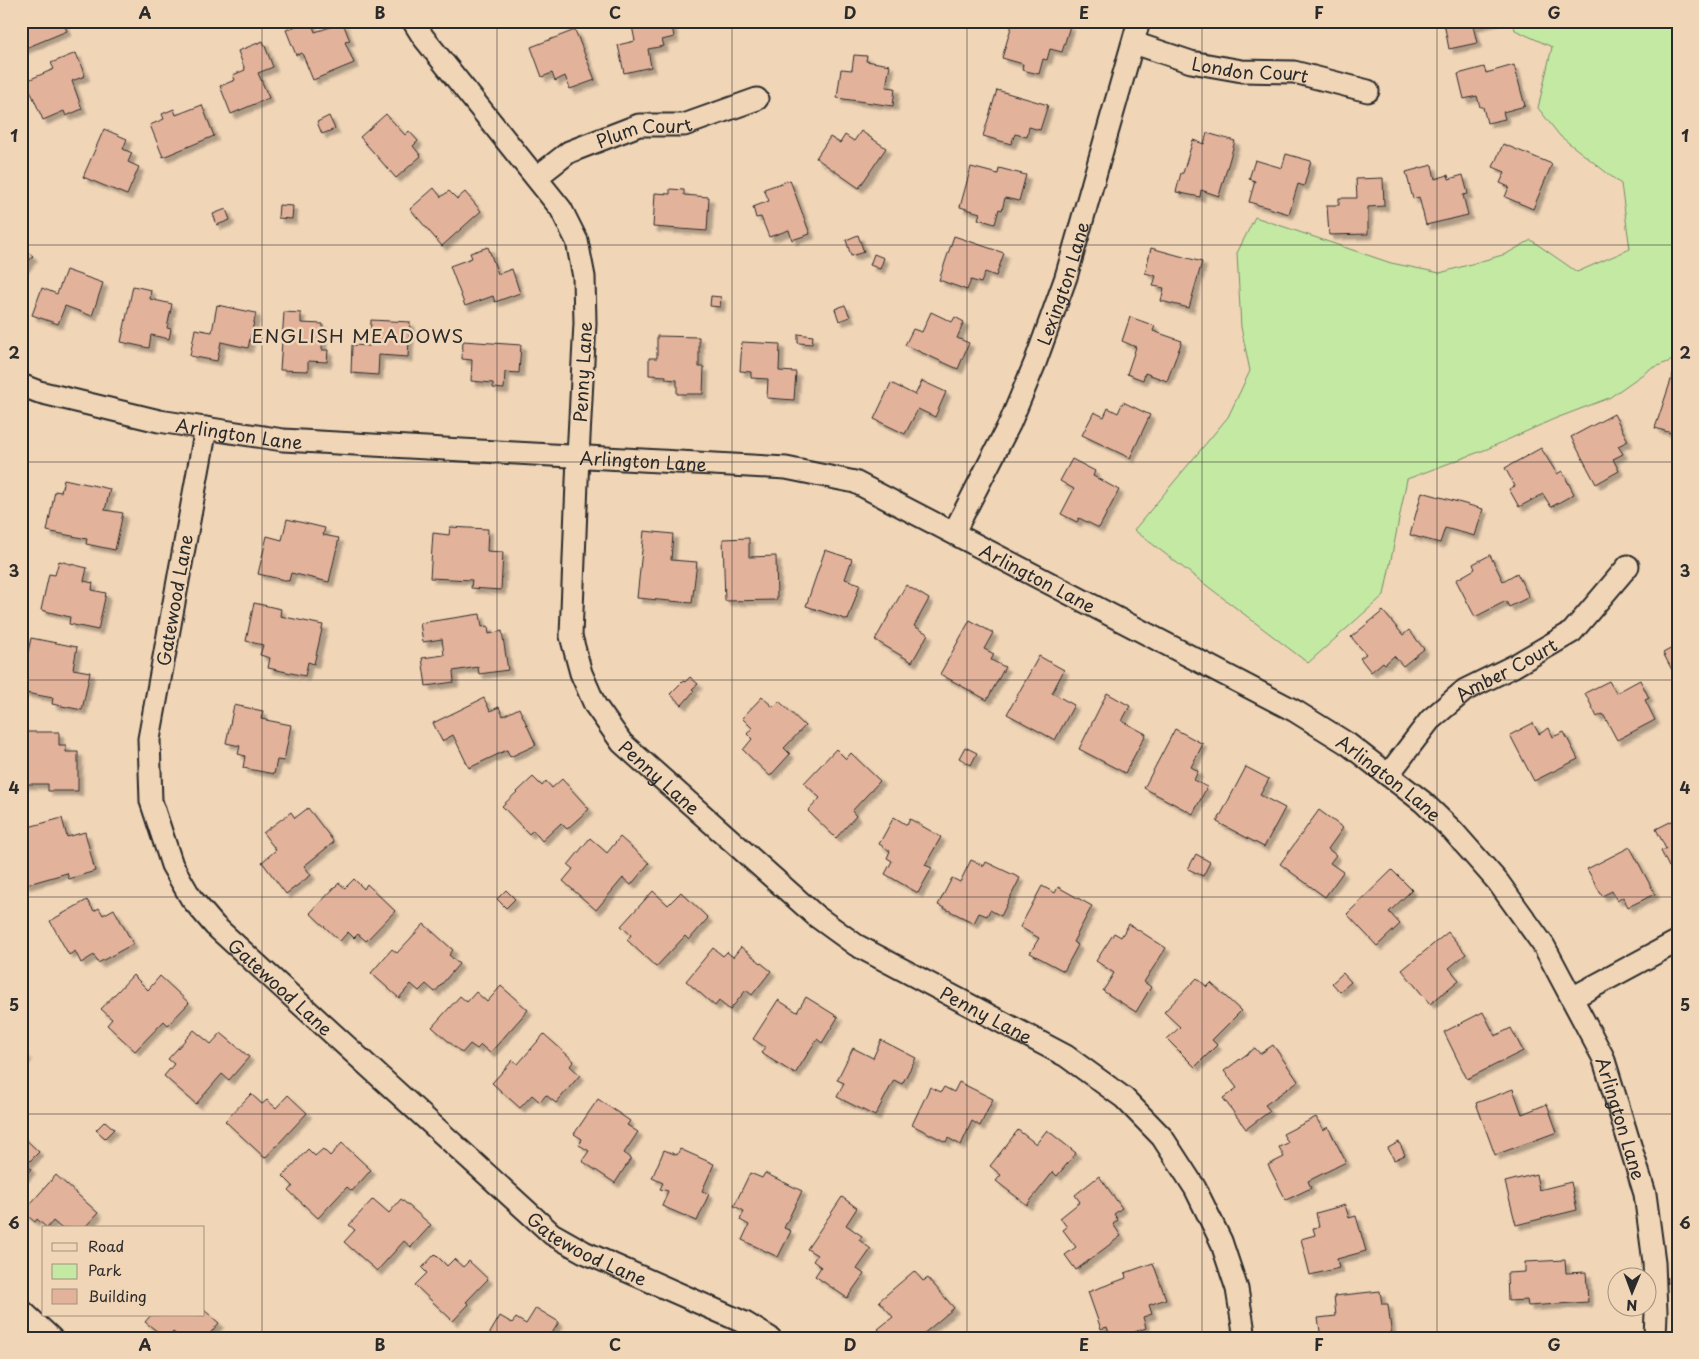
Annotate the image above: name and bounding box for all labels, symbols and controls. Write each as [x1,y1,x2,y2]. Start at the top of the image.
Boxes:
text: A [139,0,152,24]
text: B [375,0,386,24]
text: C [609,0,621,24]
text: D [844,0,856,24]
text: E [1079,0,1089,24]
text: F [1314,0,1324,24]
text: G [1547,0,1561,24]
street label: London Court [1190,49,1312,89]
street label: Plum Court [592,110,696,154]
text: 1 [10,123,18,147]
text: 1 [1681,123,1689,147]
street label: Lexington Lane [1029,218,1095,349]
district label: ENGLISH MEADOWS [252,321,464,349]
street label: Penny Lane [566,321,598,423]
text: 2 [8,340,20,364]
text: 2 [1679,340,1691,364]
street label: Arlington Lane [174,410,303,455]
street label: Arlington Lane [579,443,708,477]
street label: Gatewood Lane [149,532,199,668]
street label: Arlington Lane [976,536,1101,619]
text: 3 [9,558,19,582]
text: 3 [1680,558,1690,582]
street label: Amber Court [1448,630,1562,707]
street label: Arlington Lane [1332,727,1448,827]
street label: Penny Lane [613,733,707,821]
text: 4 [9,775,20,799]
text: 4 [1680,775,1691,799]
street label: Gatewood Lane [223,931,339,1041]
street label: Penny Lane [936,978,1037,1050]
text: 5 [9,992,19,1016]
text: 5 [1680,992,1690,1016]
street label: Arlington Lane [1590,1053,1653,1183]
street label: Gatewood Lane [522,1205,652,1292]
text: 6 [8,1210,20,1234]
text: 6 [1679,1210,1691,1234]
legend [42,1226,205,1316]
text: Road [88,1234,124,1257]
text: Park [88,1258,122,1281]
north arrow [1606,1266,1656,1316]
text: Building [88,1284,147,1307]
text: N [1626,1295,1637,1316]
text: A [139,1332,152,1356]
text: B [375,1332,386,1356]
text: C [609,1332,621,1356]
text: D [844,1332,856,1356]
text: E [1079,1332,1089,1356]
text: F [1314,1332,1324,1356]
text: G [1547,1332,1561,1356]

